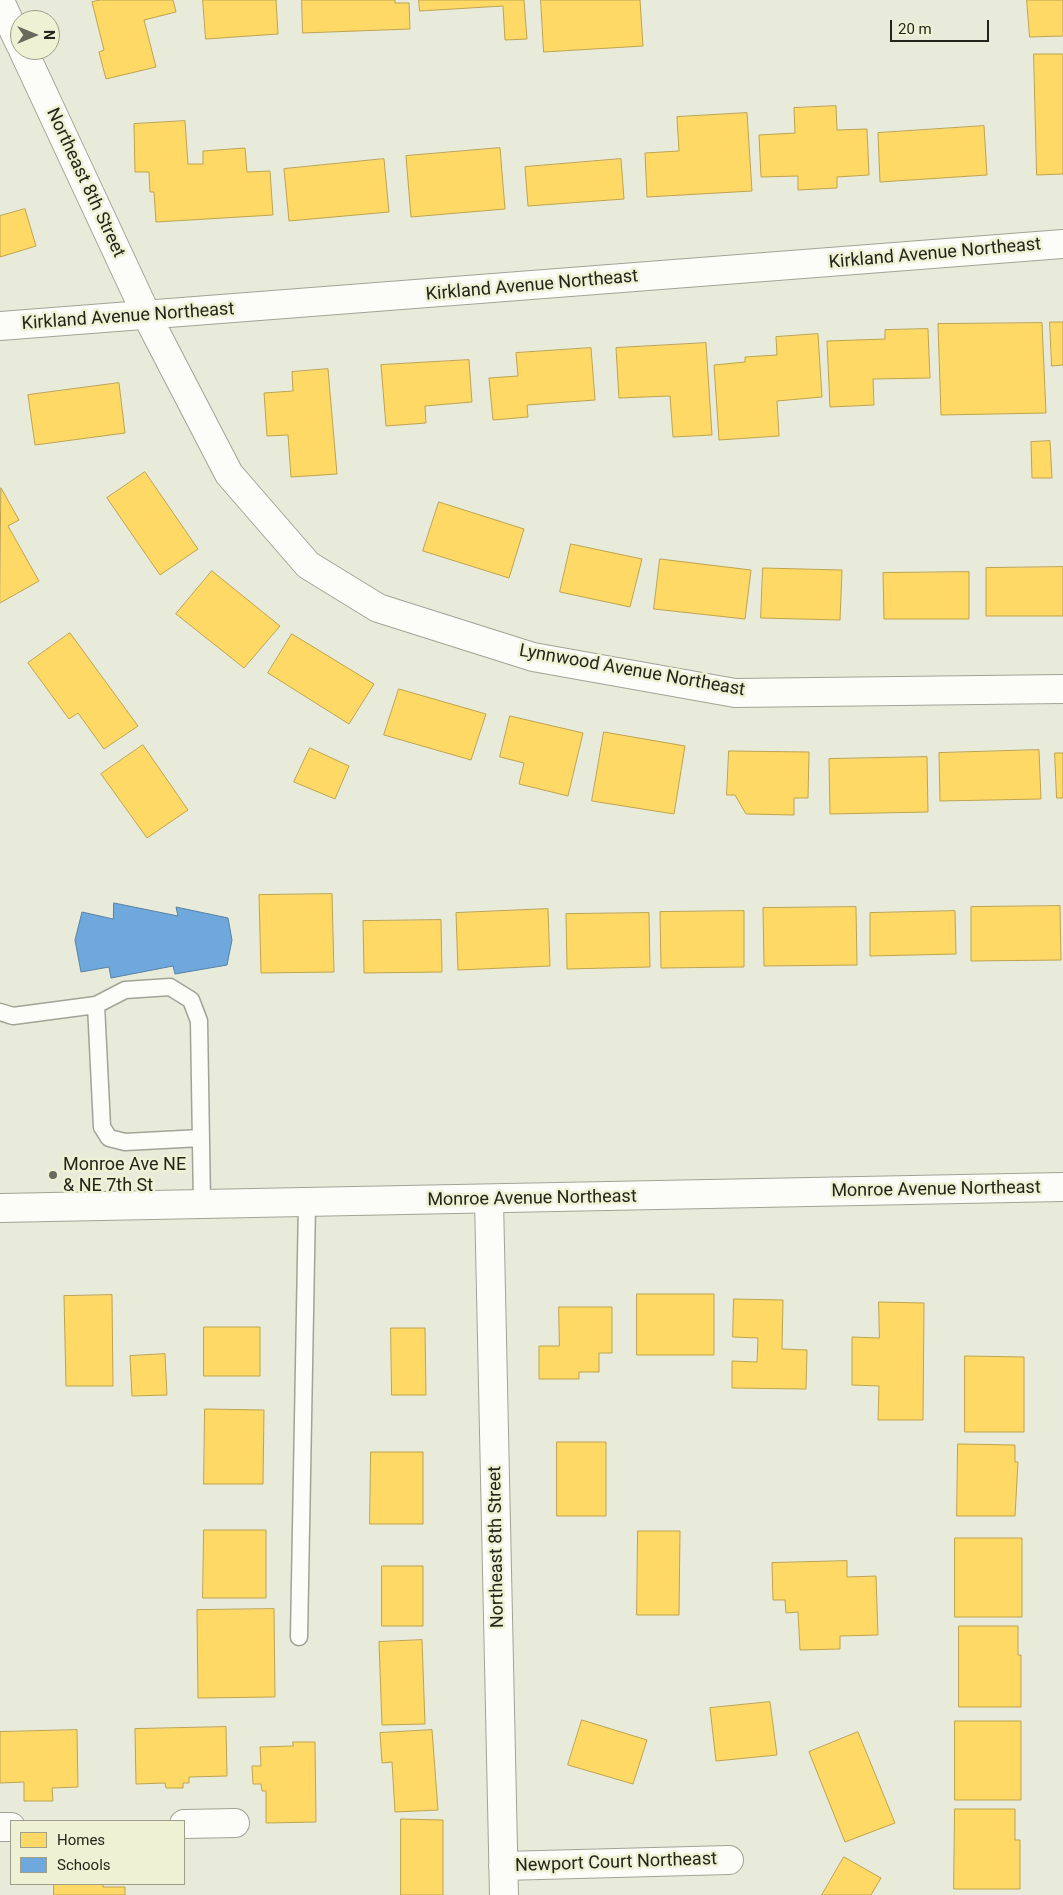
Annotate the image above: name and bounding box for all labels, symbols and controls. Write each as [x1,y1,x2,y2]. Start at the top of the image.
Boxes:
north arrow [10,10,60,60]
scale bar [893,10,992,42]
text: 20 m [898,20,932,38]
text: N [41,30,57,40]
street label: Northeast 8th Street [41,105,129,261]
street label: Kirkland Avenue Northeast [828,234,1042,274]
street label: Kirkland Avenue Northeast [425,266,639,306]
street label: Kirkland Avenue Northeast [21,299,235,335]
street label: Lynnwood Avenue Northeast [517,640,747,702]
place label: Monroe Ave NE & NE 7th St [63,1154,186,1196]
marker: Monroe Ave NE & NE 7th St [47,1169,59,1181]
street label: Monroe Avenue Northeast [831,1177,1041,1203]
street label: Monroe Avenue Northeast [427,1186,637,1212]
street label: Northeast 8th Street [485,1466,509,1628]
legend [10,1820,185,1885]
text: Homes [57,1831,105,1849]
street label: Newport Court Northeast [515,1849,717,1877]
text: Schools [57,1856,111,1874]

